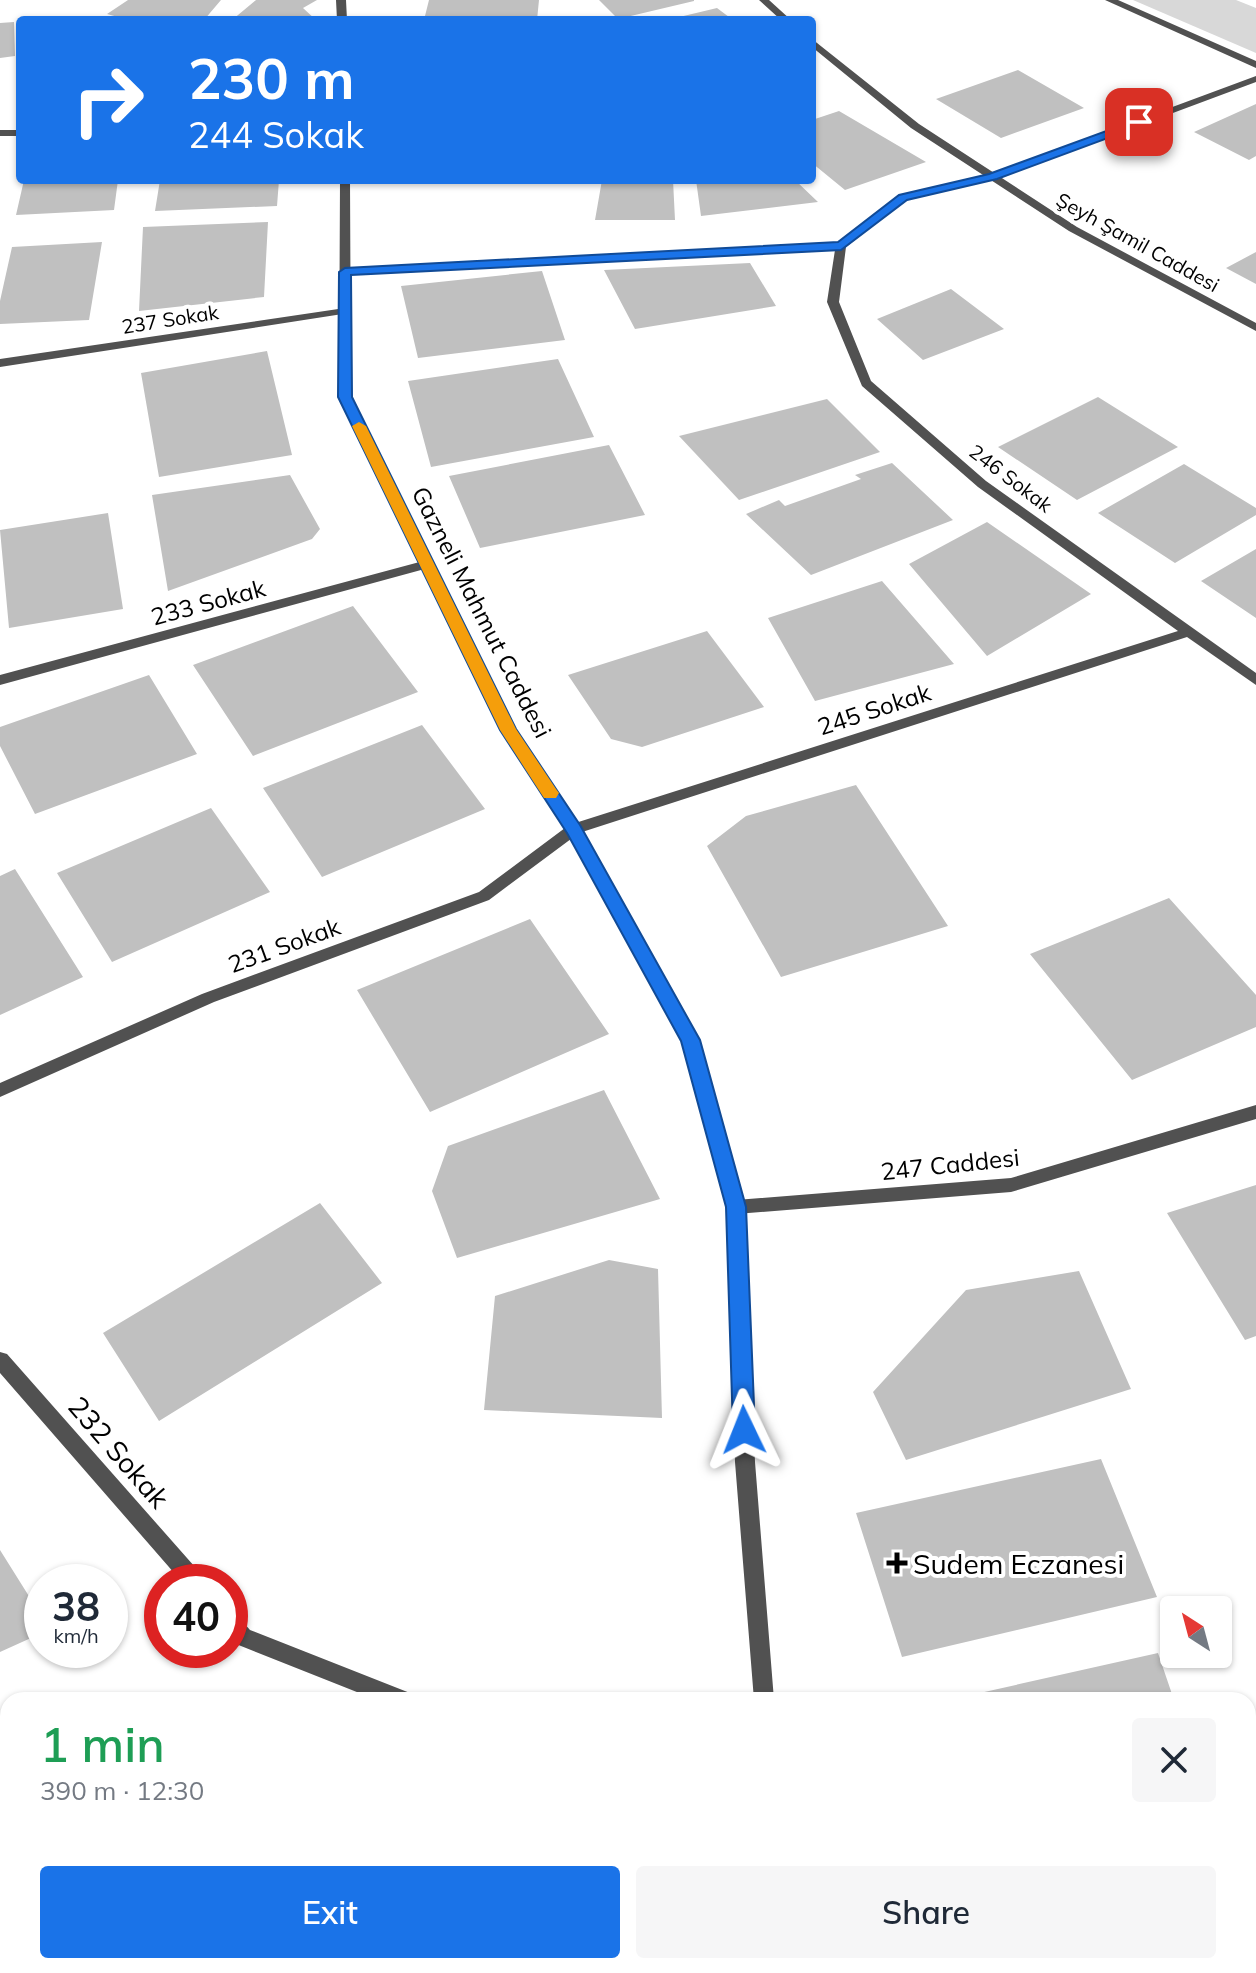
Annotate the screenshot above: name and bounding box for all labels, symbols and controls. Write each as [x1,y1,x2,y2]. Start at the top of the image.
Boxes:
text: 230 m [188,43,355,113]
icon: right [56,48,160,152]
pin [1105,88,1173,156]
icon: arrive [1117,100,1161,144]
text: 244 Sokak [188,112,364,157]
street label: Şeyh Şamil Caddesi [1052,187,1224,297]
street label: 237 Sokak [120,299,221,339]
street label: 246 Sokak [965,439,1058,518]
street label: Gazneli Mahmut Caddesi [406,481,558,743]
street label: 233 Sokak [148,572,269,632]
street label: 245 Sokak [814,676,935,741]
street label: 231 Sokak [224,911,345,979]
street label: 247 Caddesi [879,1142,1021,1186]
position arrow [702,1388,786,1472]
street label: 232 Sokak [61,1389,177,1515]
place label: Sudem Eczanesi [913,1546,1124,1581]
marker: Sudem Eczanesi [888,1554,906,1572]
speed limit sign: 40 [144,1564,248,1668]
text: 38 [52,1581,100,1631]
north arrow [1160,1596,1232,1668]
map controls [1160,1596,1232,1668]
text: km/h [53,1623,99,1648]
text: 1 min [40,1714,165,1774]
button: close [1132,1718,1216,1802]
text: 390 m · 12:30 [40,1774,204,1807]
button: Exit [40,1866,620,1958]
button: Share [636,1866,1216,1958]

